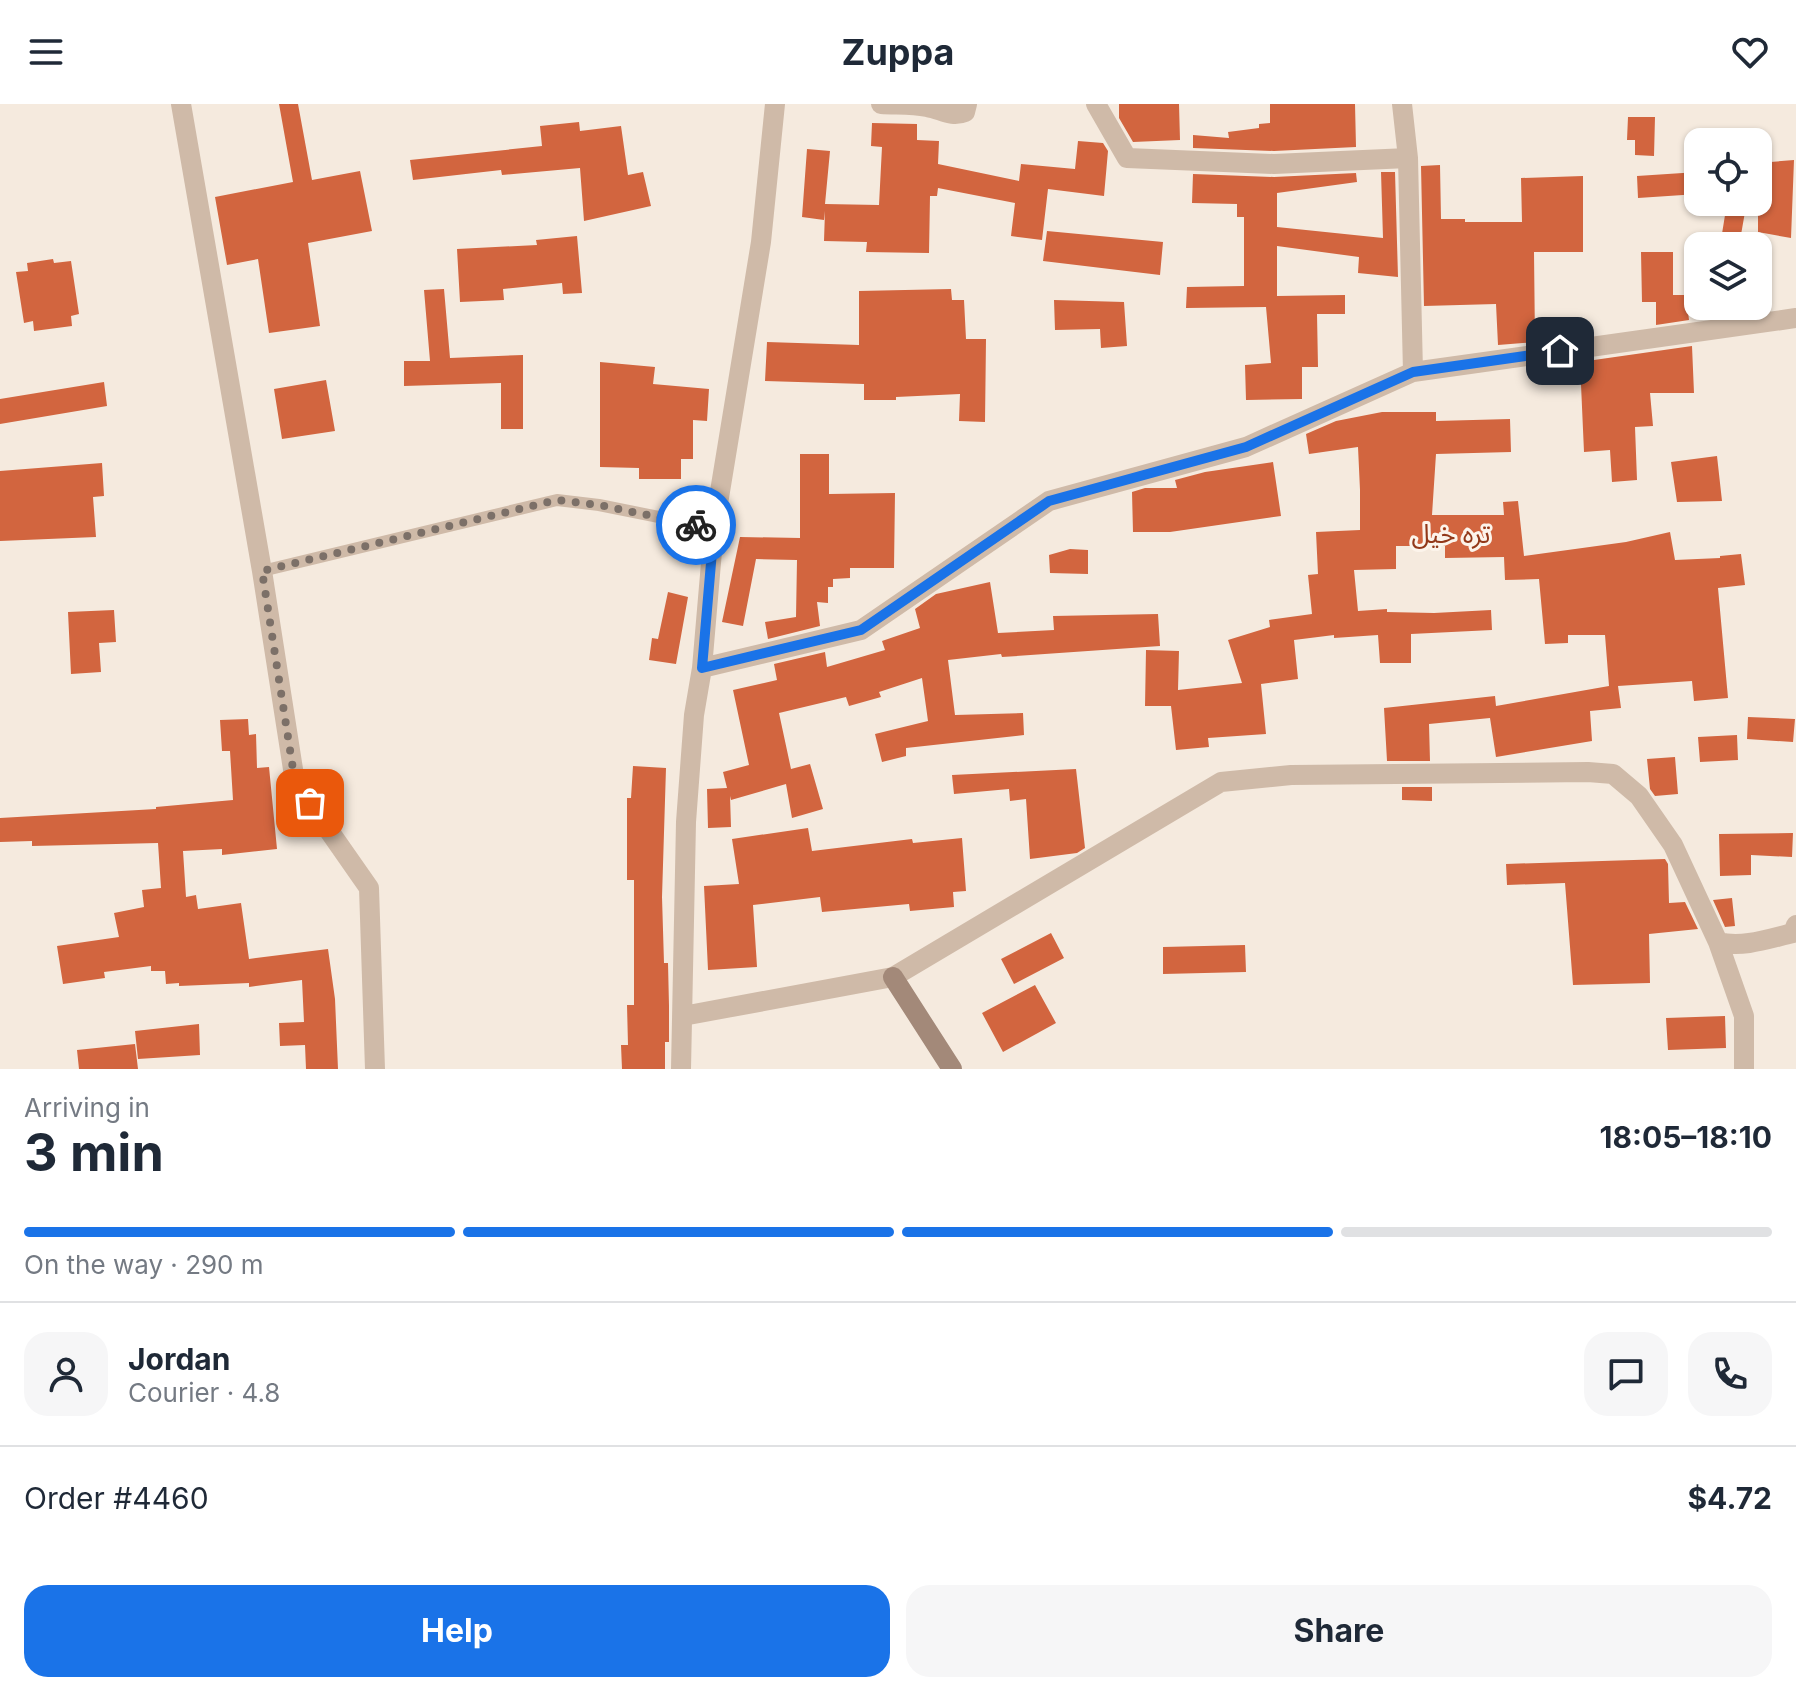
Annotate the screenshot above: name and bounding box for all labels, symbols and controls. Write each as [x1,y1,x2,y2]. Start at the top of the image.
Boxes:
icon: menu [24,30,68,74]
text: Zuppa [842,30,954,74]
icon: heart [1728,30,1772,74]
map controls [1684,128,1772,320]
button: locate [1684,128,1772,216]
button: layers [1684,232,1772,320]
pin [1526,317,1594,385]
icon: home [1538,329,1582,373]
courier [656,485,736,565]
icon: bike [674,503,718,547]
district label: تره خیل [1412,518,1490,549]
pin [276,769,344,837]
icon: bag [288,781,332,825]
text: Arriving in [24,1092,150,1123]
text: 18:05–18:10 [1599,1119,1772,1155]
text: 3 min [24,1121,164,1184]
text: On the way · 290 m [24,1249,264,1280]
button: person [24,1332,108,1416]
button: chat [1584,1332,1668,1416]
button: phone [1688,1332,1772,1416]
text: Jordan [128,1341,230,1377]
text: Courier · 4.8 [128,1377,280,1408]
text: Order #4460 [24,1480,209,1516]
text: $4.72 [1687,1480,1772,1516]
button: Help [24,1585,890,1677]
button: Share [906,1585,1772,1677]

